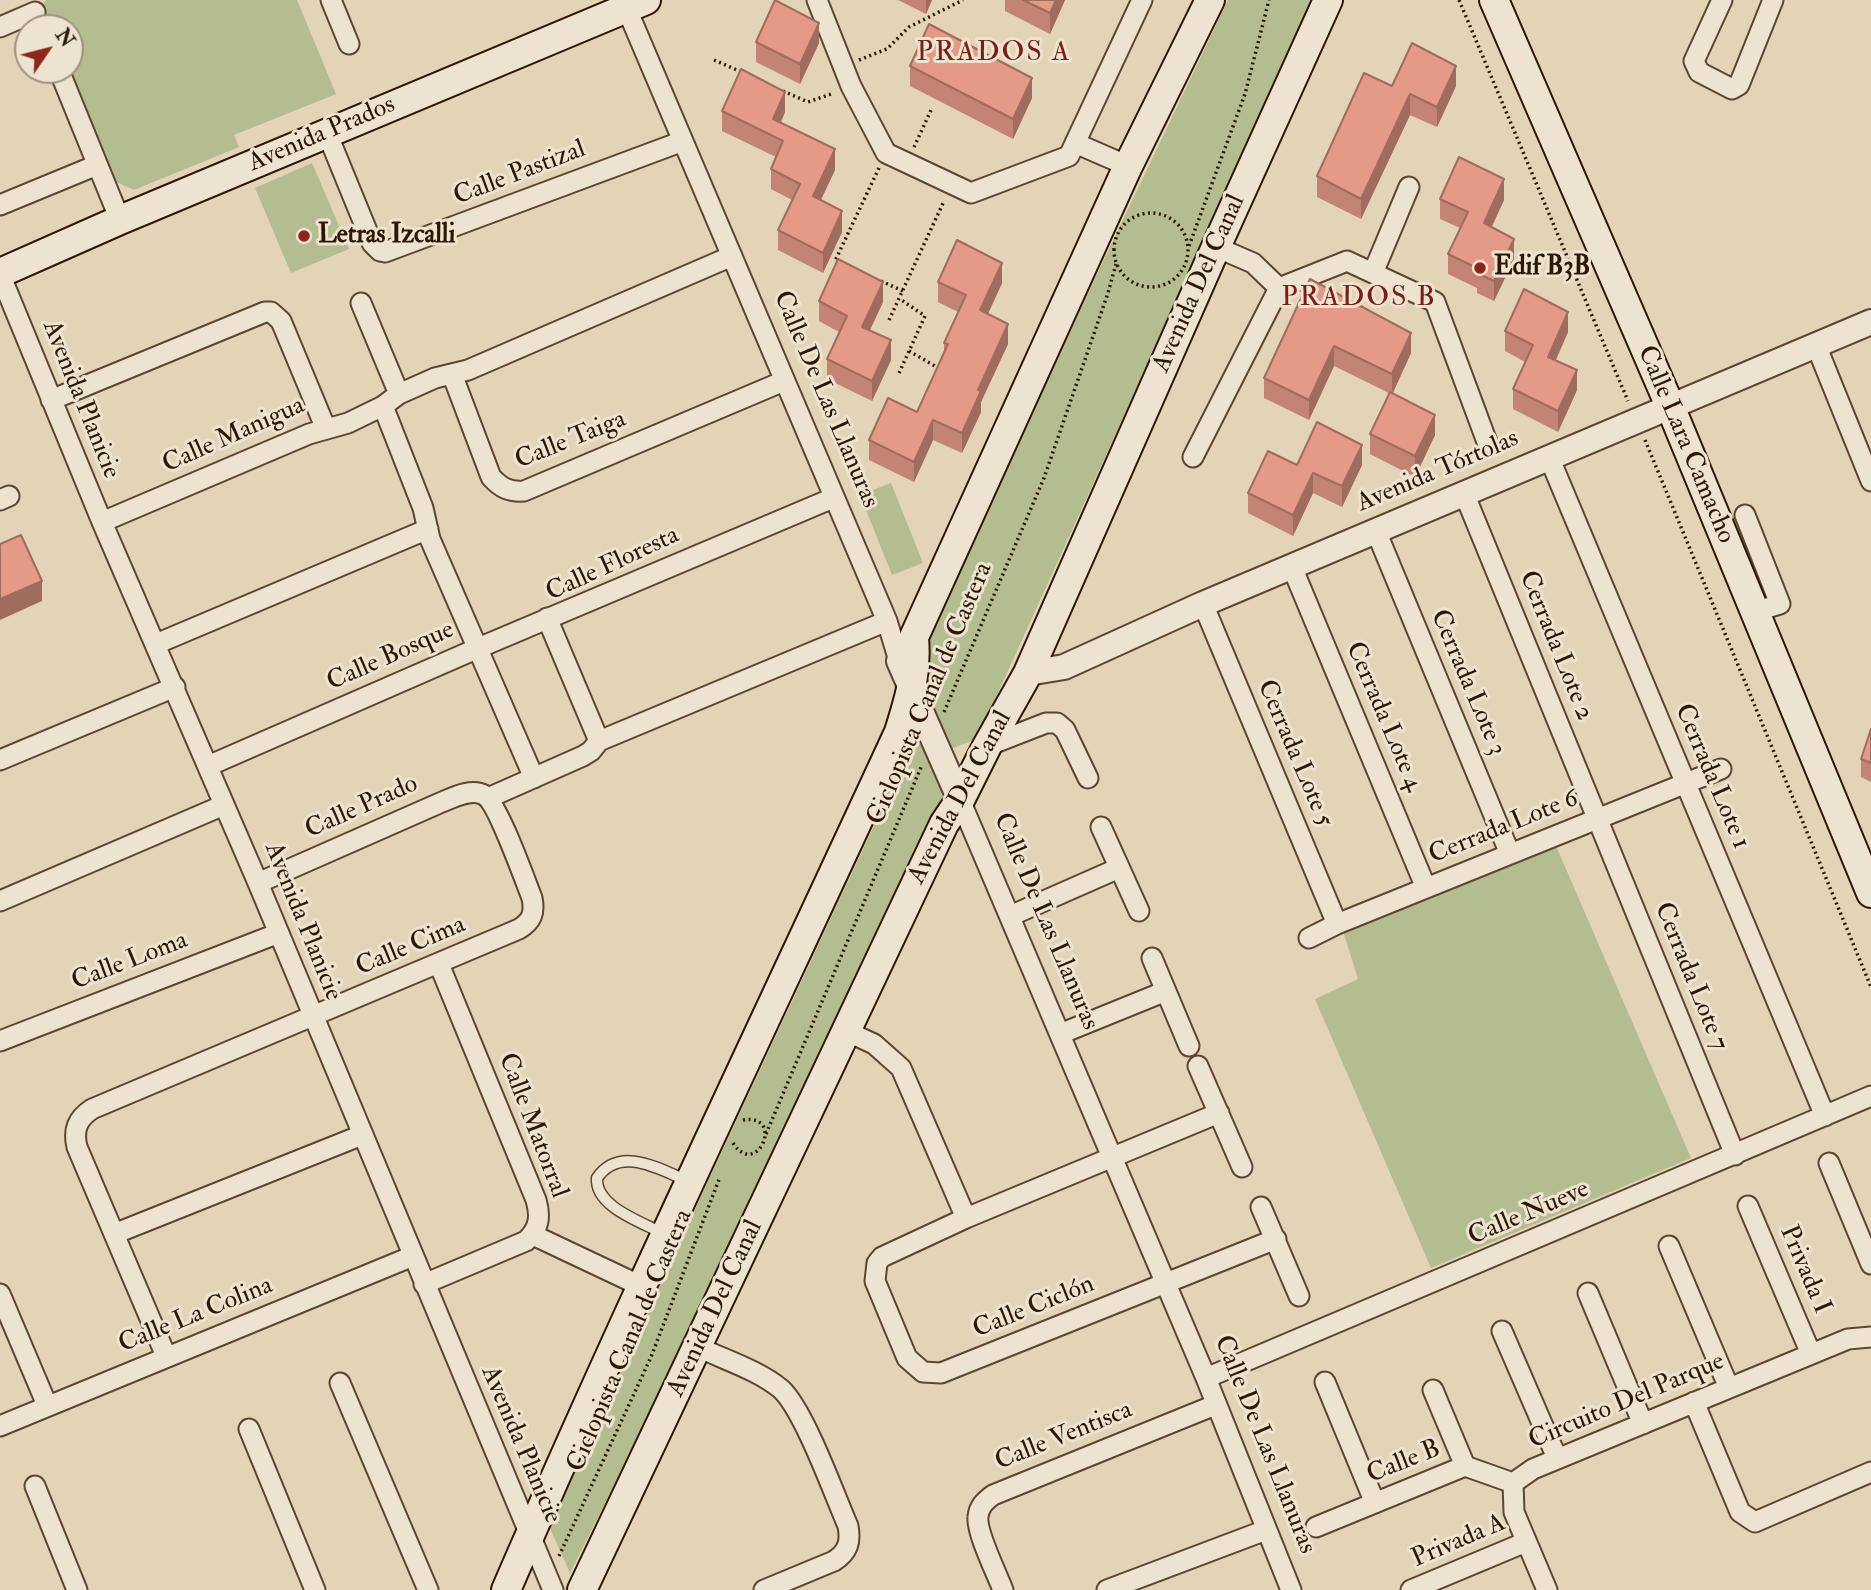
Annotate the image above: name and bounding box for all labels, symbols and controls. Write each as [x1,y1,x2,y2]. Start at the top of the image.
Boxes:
north arrow [14,14,84,84]
text: N [50,24,79,52]
district label: PRADOS A [917,37,1071,71]
street label: Avenida Prados [244,90,400,180]
street label: Calle Pastizal [450,135,590,213]
street label: Avenida Del Canal [1147,190,1253,378]
place label: Letras Izcalli [318,220,455,252]
marker: Letras Izcalli [296,228,312,244]
place label: Edif B3B [1494,252,1590,284]
marker: Edif B3B [1472,260,1488,276]
district label: PRADOS B [1282,282,1436,316]
street label: Calle De Las Llanuras [765,287,885,513]
street label: Avenida Planicie [34,316,126,484]
street label: Calle Lara Camacho [1629,341,1741,549]
street label: Calle Manigua [158,391,310,481]
street label: Calle Taiga [511,405,631,477]
street label: Avenida Tórtolas [1352,424,1524,520]
street label: Calle Floresta [542,521,684,609]
street label: Ciclopista Canal de Castera [862,558,1000,830]
street label: Cerrada Lote 2 [1511,567,1599,725]
street label: Cerrada Lote 3 [1422,605,1512,761]
street label: Calle Bosque [323,615,459,699]
street label: Cerrada Lote 4 [1338,638,1428,796]
street label: Cerrada Lote 5 [1249,676,1339,832]
street label: Cerrada Lote 1 [1666,700,1756,854]
street label: Avenida Del Canal [902,706,1020,890]
street label: Calle Prado [301,769,423,847]
street label: Cerrada Lote 6 [1425,784,1583,872]
street label: Calle De Las Llanuras [985,809,1105,1035]
street label: Avenida Planicie [256,838,348,1006]
street label: Cerrada Lote 7 [1646,898,1734,1056]
street label: Calle Cima [352,910,470,984]
street label: Calle Loma [68,926,192,998]
street label: Calle Matorral [490,1049,574,1203]
street label: Calle Nueve [1464,1175,1594,1253]
street label: Ciclopista Canal de Castera [562,1205,700,1477]
street label: Avenida Del Canal [661,1216,771,1402]
street label: Privada I [1772,1221,1836,1319]
street label: Calle Ciclón [969,1270,1099,1346]
street label: Calle La Colina [114,1271,278,1361]
street label: Calle De Las Llanuras [1206,1331,1322,1559]
street label: Circuito Del Parque [1525,1347,1729,1457]
street label: Avenida Planicie [473,1362,567,1528]
street label: Calle Ventisca [991,1395,1137,1479]
street label: Calle B [1363,1434,1445,1492]
street label: Privada A [1407,1508,1511,1576]

